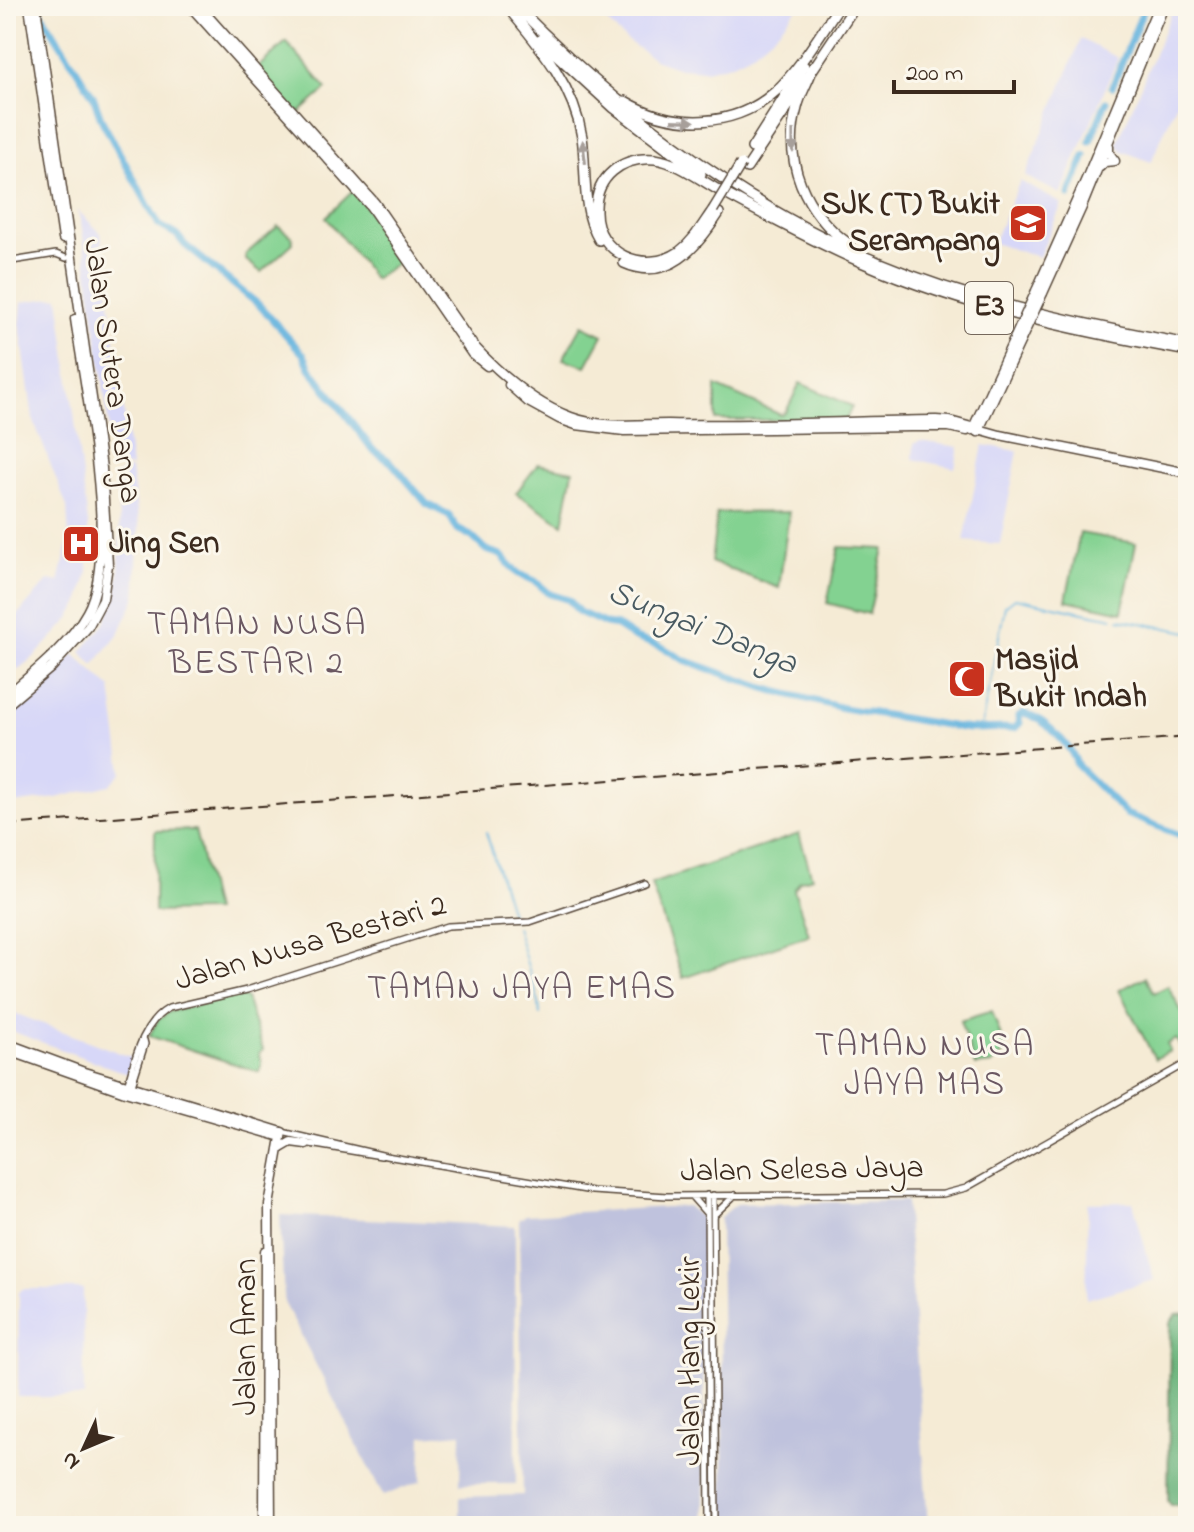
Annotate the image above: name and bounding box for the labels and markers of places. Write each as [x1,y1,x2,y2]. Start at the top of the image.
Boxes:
place label: SJK (T) Bukit Serampang [821,182,1000,267]
school or university icon: SJK (T) Bukit Serampang [1007,202,1049,244]
place label: Jing Sen [109,521,219,569]
hospital icon: Jing Sen [60,523,102,565]
place label: Masjid Bukit Indah [993,638,1147,722]
mosque icon: Masjid Bukit Indah [946,658,988,700]

